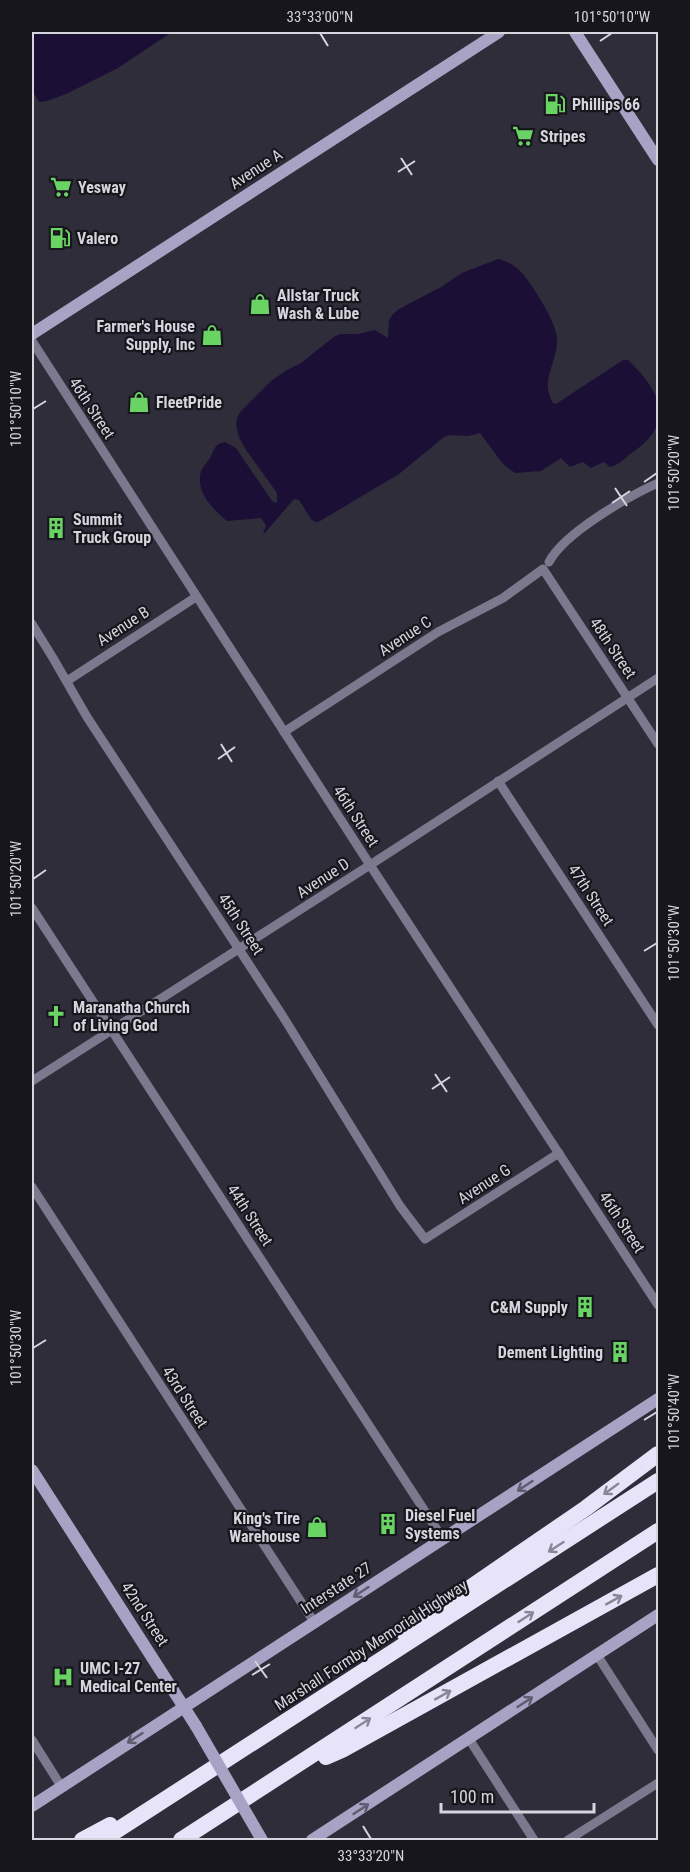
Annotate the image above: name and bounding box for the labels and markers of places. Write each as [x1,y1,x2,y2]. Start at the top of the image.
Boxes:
fuel station icon: Phillips 66 [543,92,567,116]
place label: Phillips 66 [572,95,640,114]
supermarket icon: Stripes [511,124,535,148]
place label: Stripes [540,127,586,146]
supermarket icon: Yesway [49,175,73,199]
place label: Yesway [78,178,126,197]
fuel station icon: Valero [48,226,72,250]
place label: Valero [77,229,118,248]
place label: Allstar Truck Wash & Lube [277,286,360,323]
shop icon: Allstar Truck Wash & Lube [248,292,272,316]
place label: Farmer's House Supply, Inc [96,317,195,354]
shop icon: Farmer's House Supply, Inc [200,323,224,347]
shop icon: FleetPride [127,390,151,414]
place label: FleetPride [156,393,222,412]
place label: Summit Truck Group [73,510,151,547]
building icon: Summit Truck Group [44,516,68,540]
place label: Maranatha Church of Living God [73,998,190,1035]
church icon: Maranatha Church of Living God [44,1004,68,1028]
building icon: C&M Supply [573,1295,597,1319]
place label: C&M Supply [490,1298,568,1317]
building icon: Dement Lighting [608,1340,632,1364]
place label: Dement Lighting [498,1343,603,1362]
place label: Diesel Fuel Systems [405,1506,475,1543]
place label: King's Tire Warehouse [229,1509,300,1546]
building icon: Diesel Fuel Systems [376,1512,400,1536]
shop icon: King's Tire Warehouse [305,1515,329,1539]
place label: UMC I-27 Medical Center [80,1659,177,1696]
hospital icon: UMC I-27 Medical Center [51,1665,75,1689]

